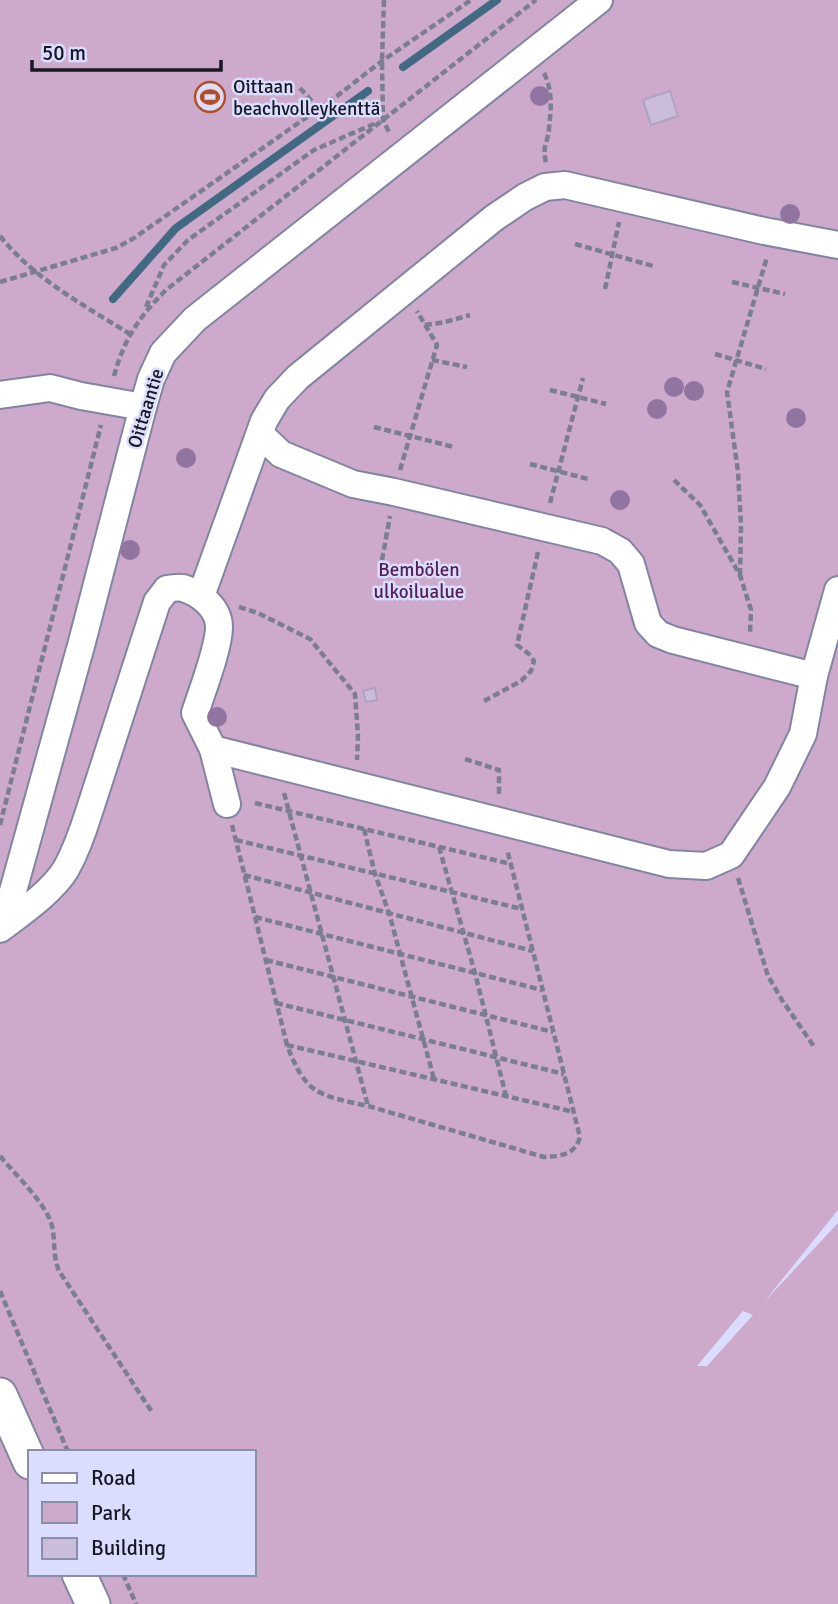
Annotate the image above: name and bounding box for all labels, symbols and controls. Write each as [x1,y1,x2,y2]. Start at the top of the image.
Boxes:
scale bar [32,28,220,72]
text: 50 m [42,40,86,66]
place label: Oittaan beachvolleykenttä [233,75,380,121]
sports icon: Oittaan beachvolleykenttä [193,80,227,114]
street label: Oittaantie [122,366,169,451]
park label: Bembölen ulkoilualue [374,558,464,604]
legend [28,1450,256,1576]
text: Road [91,1465,136,1491]
text: Park [91,1500,132,1526]
text: Building [91,1535,166,1561]

